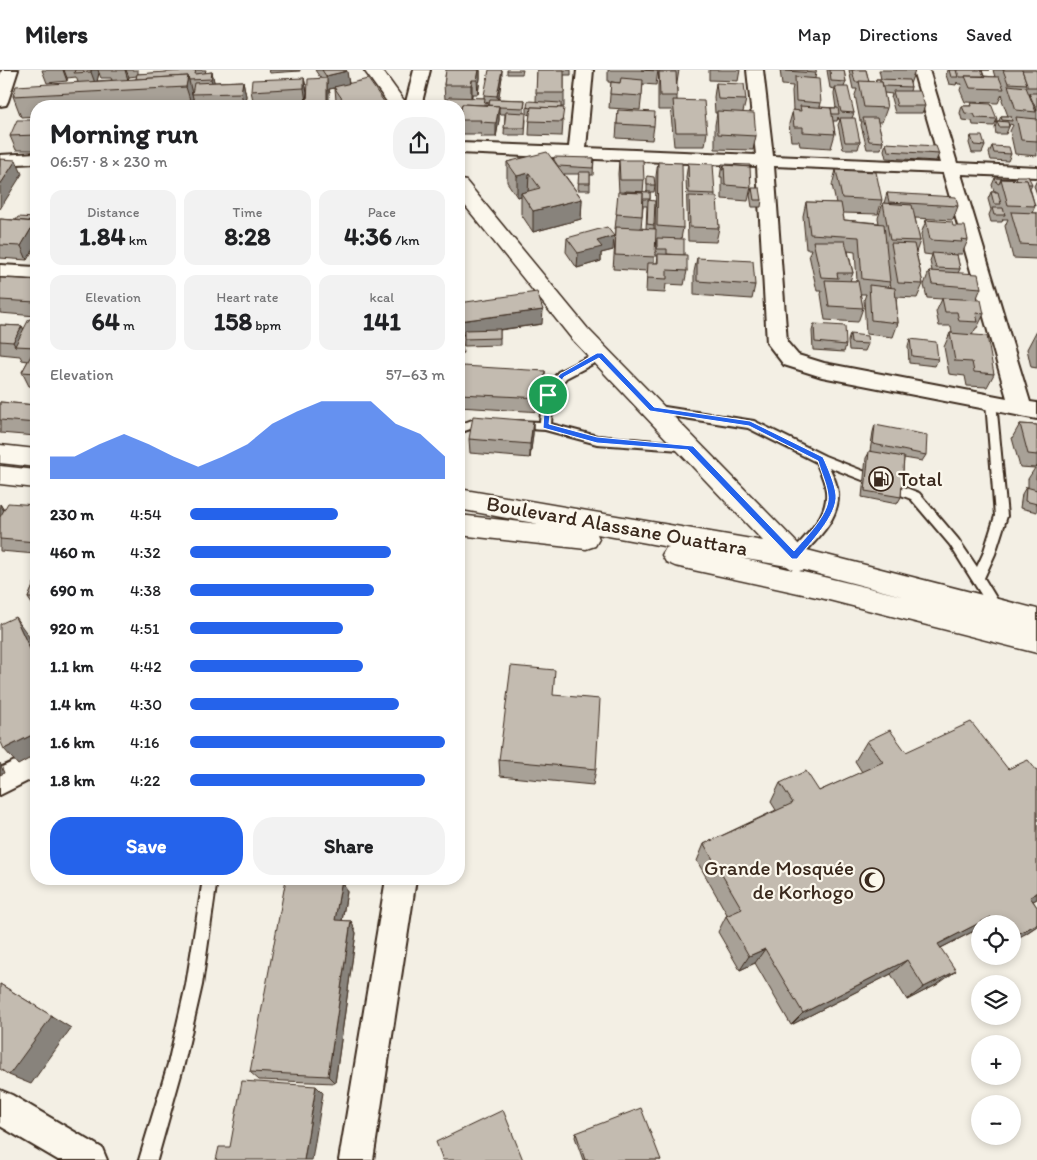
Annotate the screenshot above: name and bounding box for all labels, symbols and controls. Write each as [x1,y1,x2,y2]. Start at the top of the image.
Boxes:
text: Milers [25,20,88,49]
text: Map [798,24,831,46]
text: Directions [859,24,938,46]
text: Saved [966,24,1012,46]
text: Morning run [50,116,198,150]
button: share [393,117,445,169]
text: 06:57 · 8 × 230 m [50,152,167,171]
text: Distance [87,204,139,221]
text: Time [233,204,262,221]
text: Pace [368,204,396,221]
text: 1.84 [79,221,126,251]
text: 8:28 [224,221,271,251]
text: 4:36 [344,221,392,251]
text: km [126,232,147,249]
text: /km [392,232,420,249]
text: Elevation [85,289,141,306]
text: Heart rate [217,289,278,306]
text: kcal [369,289,394,306]
text: 64 [92,306,120,336]
text: 158 [214,306,252,336]
text: 141 [363,306,401,336]
text: m [120,317,135,334]
text: bpm [252,317,281,334]
text: Elevation [50,365,114,384]
text: 57–63 m [385,365,445,384]
pin [527,374,569,416]
icon: arrive [534,381,562,409]
fuel station icon: Total [868,466,894,492]
place label: Total [898,466,943,491]
street label: Boulevard Alassane Ouattara [485,490,750,561]
text: 230 m [50,505,94,524]
text: 4:54 [130,505,162,524]
text: 460 m [50,543,95,562]
text: 4:32 [130,543,161,562]
text: 690 m [50,581,94,600]
text: 4:38 [130,581,161,600]
text: 920 m [50,619,94,638]
text: 4:51 [130,619,159,638]
text: 1.1 km [50,657,94,676]
text: 4:42 [130,657,162,676]
text: 1.4 km [50,695,96,714]
text: 4:30 [130,695,162,714]
text: 1.6 km [50,733,95,752]
text: 4:16 [130,733,159,752]
text: 1.8 km [50,771,95,790]
text: 4:22 [130,771,160,790]
button: Save [50,817,243,875]
button: Share [253,817,445,875]
place label: Grande Mosquée de Korhogo [704,855,854,904]
mosque icon: Grande Mosquée de Korhogo [859,867,885,893]
map controls [971,915,1021,1145]
button: locate [971,915,1021,965]
button: layers [971,975,1021,1025]
button: + [971,1035,1021,1085]
button: − [971,1095,1021,1145]

